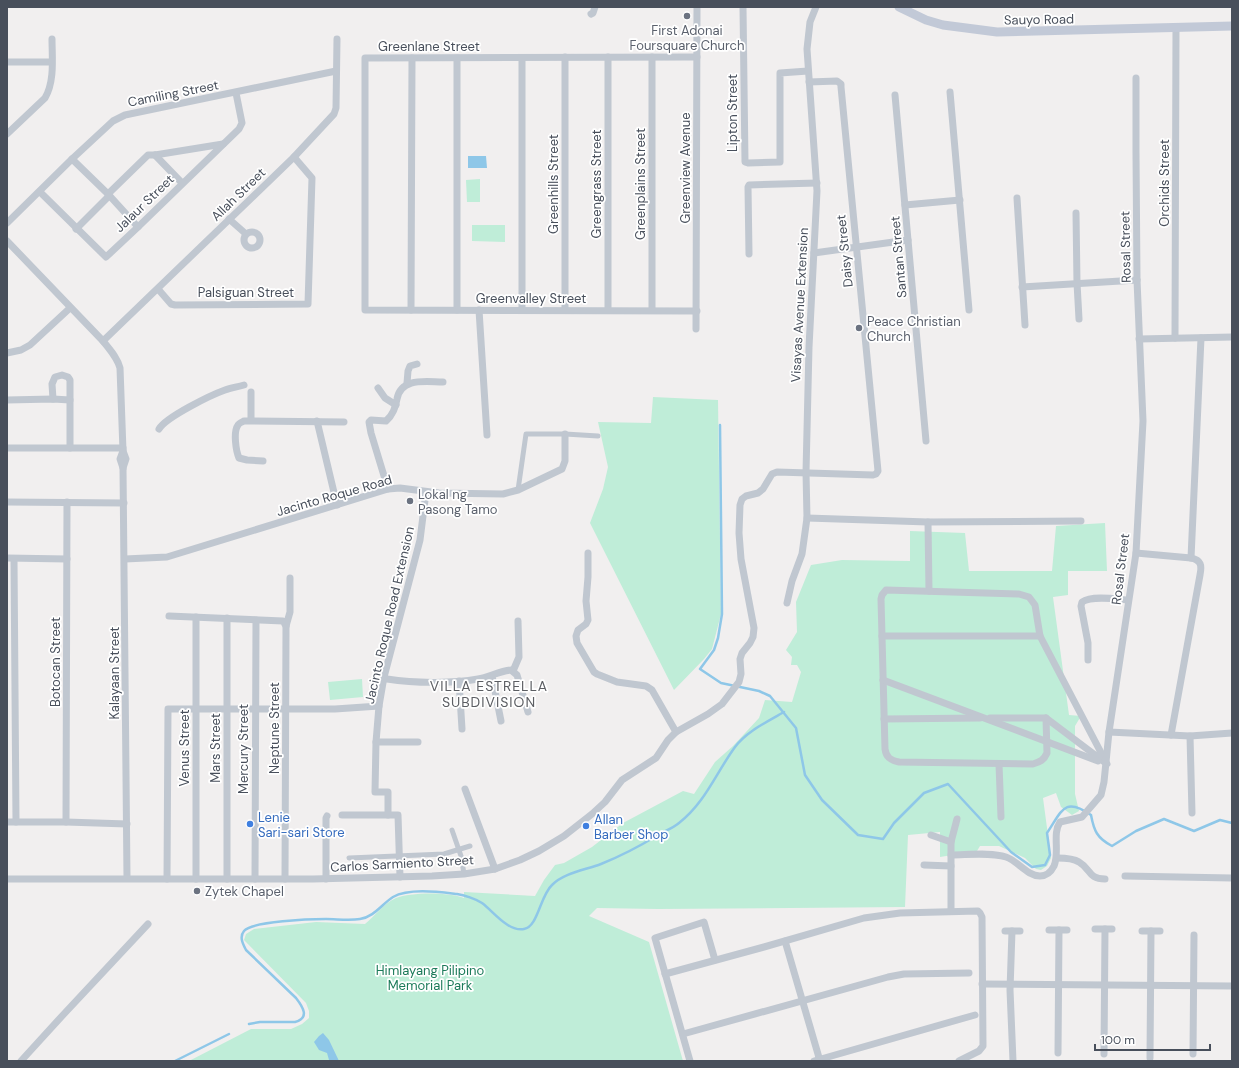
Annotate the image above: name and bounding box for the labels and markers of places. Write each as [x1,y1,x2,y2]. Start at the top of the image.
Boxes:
marker: First Adonai Foursquare Church [682,11,692,21]
place label: First Adonai Foursquare Church [630,22,744,54]
place label: Peace Christian Church [867,313,961,345]
marker: Peace Christian Church [854,323,864,333]
place label: Lokal ng Pasong Tamo [418,486,498,518]
marker: Lokal ng Pasong Tamo [405,496,415,506]
place label: Lenie Sari-sari Store [258,809,345,841]
place label: Allan Barber Shop [594,811,668,843]
marker: Lenie Sari-sari Store [245,819,255,829]
marker: Allan Barber Shop [581,821,591,831]
place label: Zytek Chapel [205,883,284,900]
marker: Zytek Chapel [192,886,202,896]

